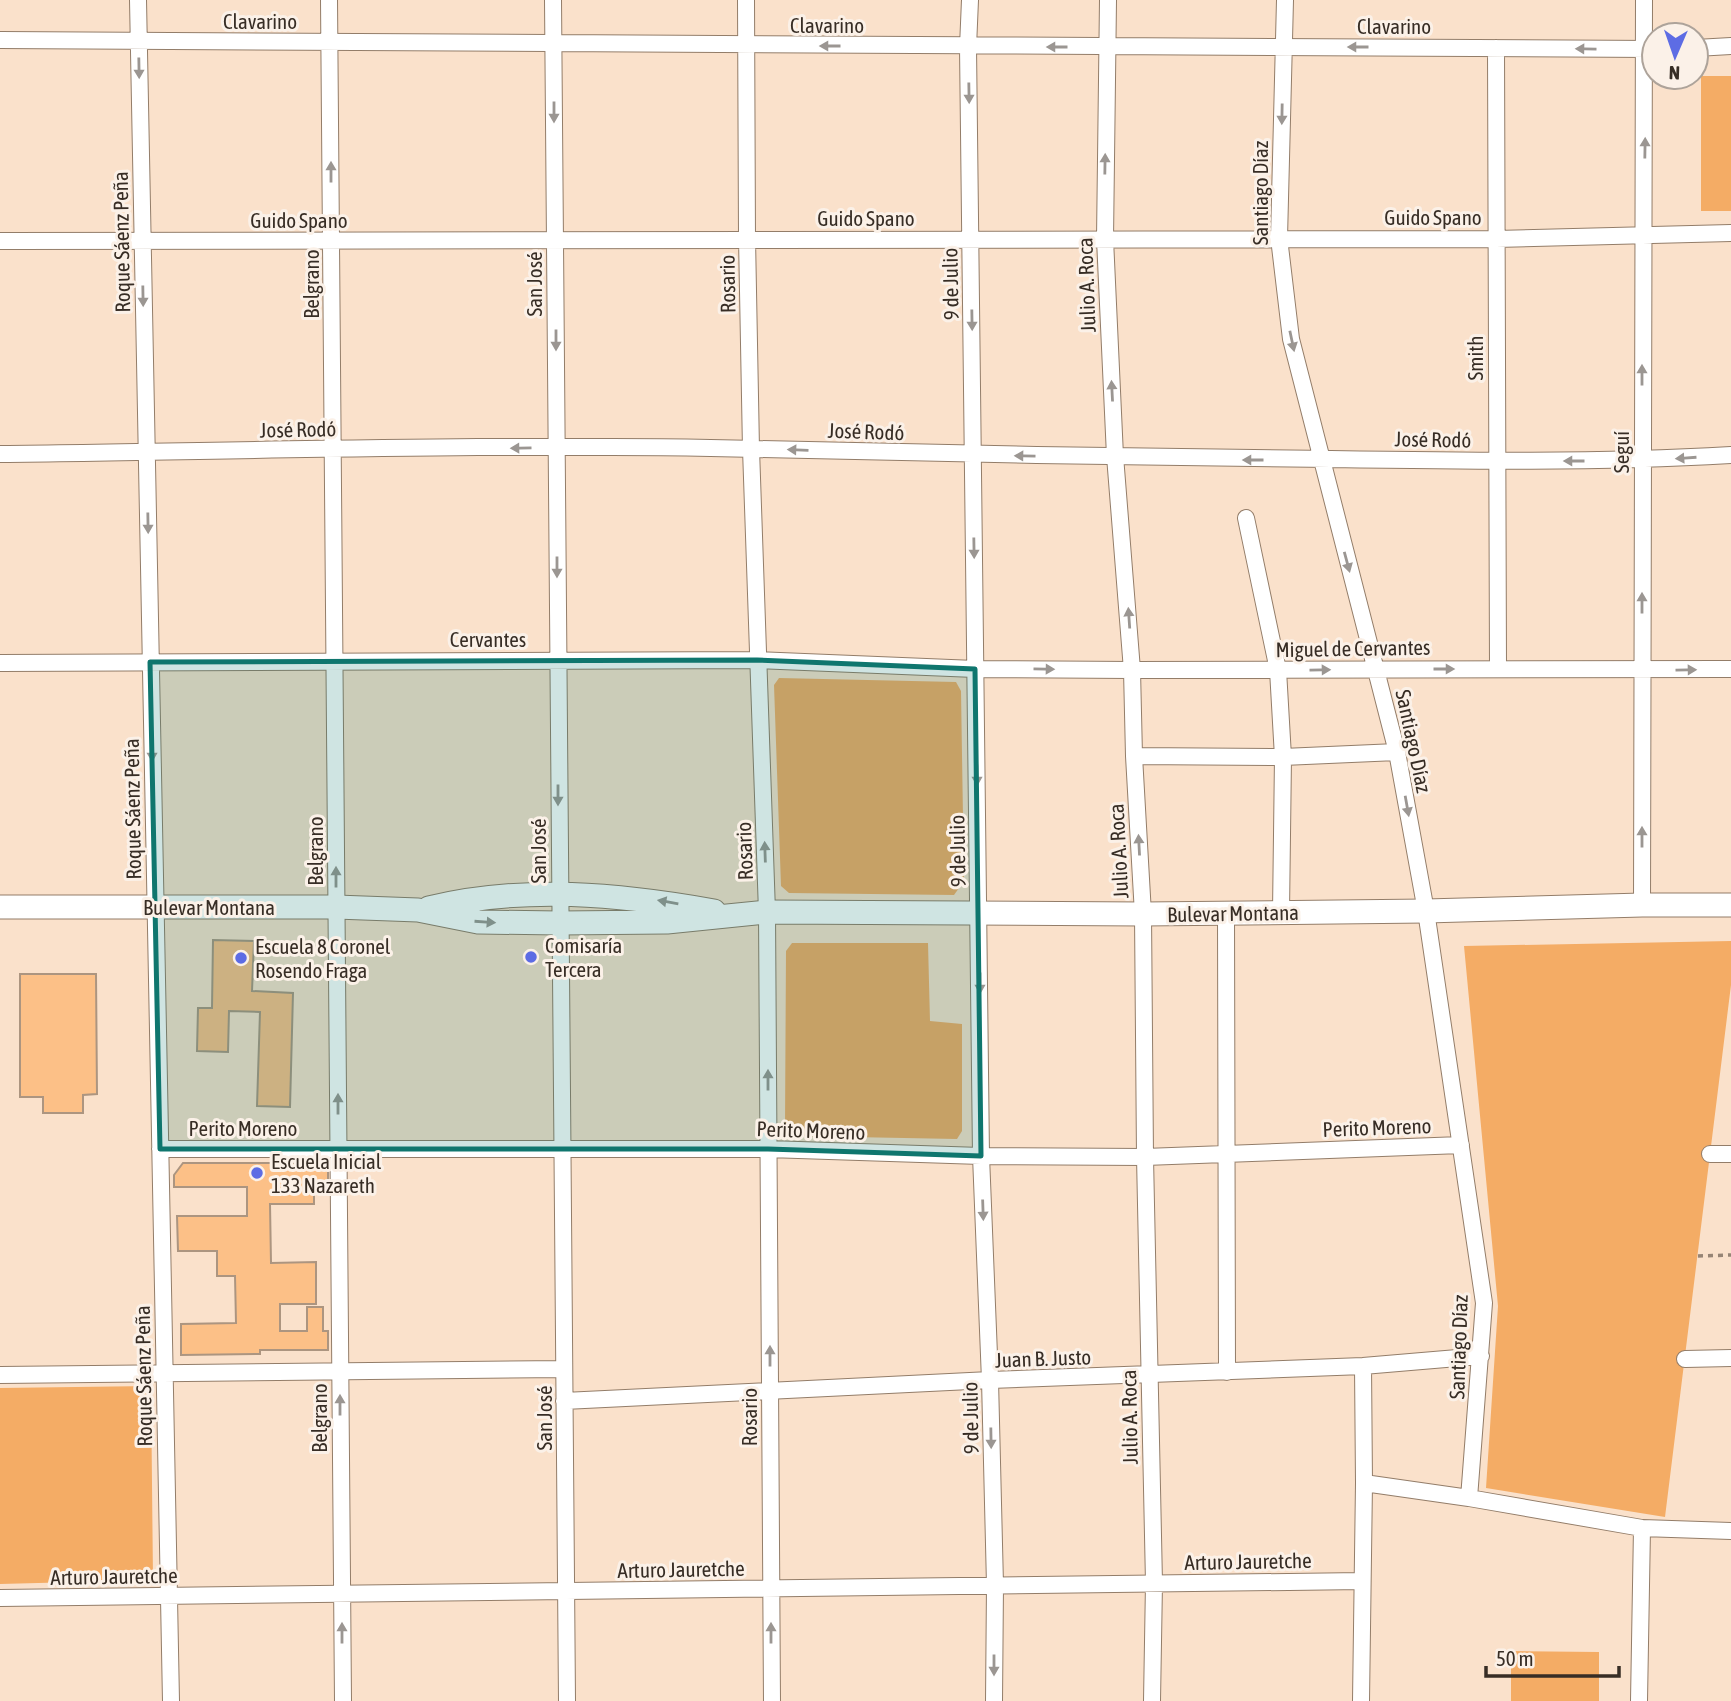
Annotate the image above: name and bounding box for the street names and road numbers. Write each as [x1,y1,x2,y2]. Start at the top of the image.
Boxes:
street label: Clavarino [223,9,297,33]
street label: Clavarino [790,13,864,37]
street label: Clavarino [1357,14,1431,38]
street label: Santiago Díaz [1248,140,1272,245]
street label: Roque Sáenz Peña [108,171,134,313]
street label: Guido Spano [1384,205,1482,229]
street label: Guido Spano [817,206,915,230]
street label: Guido Spano [250,208,348,232]
street label: Julio A. Roca [1072,237,1100,333]
street label: 9 de Julio [937,248,963,320]
street label: Belgrano [299,249,323,319]
street label: San José [522,251,546,317]
street label: Rosario [714,255,740,313]
street label: Smith [1463,335,1487,381]
street label: José Rodó [259,416,337,442]
street label: José Rodó [827,418,905,444]
street label: José Rodó [1394,426,1472,452]
street label: Seguí [1609,431,1633,473]
street label: Cervantes [450,627,526,651]
street label: Miguel de Cervantes [1275,635,1431,661]
street label: Santiago Díaz [1391,687,1437,795]
street label: Roque Sáenz Peña [119,738,145,880]
street label: Julio A. Roca [1104,803,1132,899]
street label: 9 de Julio [944,815,970,887]
street label: Belgrano [303,816,327,886]
street label: San José [526,818,550,884]
street label: Rosario [731,821,757,881]
street label: Bulevar Montana [143,895,275,919]
street label: Bulevar Montana [1167,900,1299,926]
street label: Perito Moreno [1322,1113,1432,1141]
street label: Perito Moreno [189,1116,297,1140]
street label: Perito Moreno [756,1116,866,1144]
street label: Santiago Díaz [1444,1294,1472,1400]
street label: Roque Sáenz Peña [130,1305,156,1447]
street label: Juan B. Justo [994,1344,1092,1372]
street label: Julio A. Roca [1116,1369,1142,1465]
street label: 9 de Julio [957,1382,983,1454]
street label: Belgrano [307,1383,331,1453]
street label: San José [532,1385,556,1451]
street label: Rosario [737,1388,761,1446]
street label: Arturo Jauretche [1184,1548,1312,1574]
street label: Arturo Jauretche [617,1556,745,1582]
street label: Arturo Jauretche [50,1563,178,1589]

